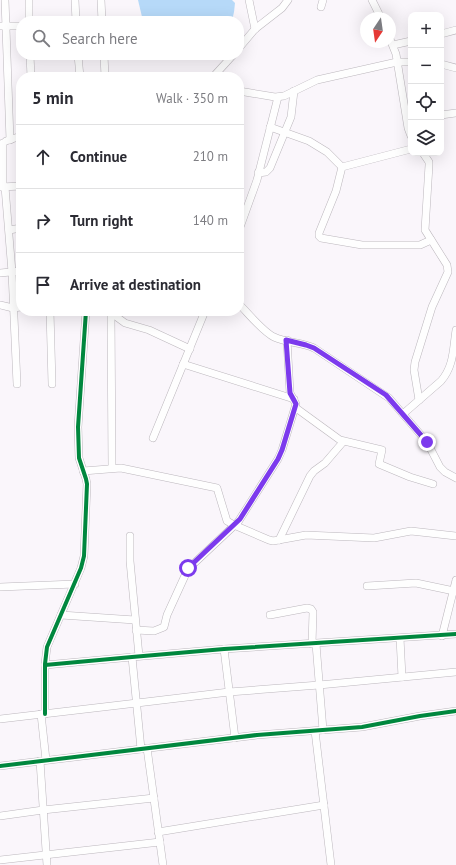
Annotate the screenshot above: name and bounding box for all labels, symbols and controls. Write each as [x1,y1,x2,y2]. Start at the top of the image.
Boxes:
north arrow [360,12,396,48]
map controls [408,12,444,156]
button: + [408,12,444,48]
search box [16,16,244,60]
icon: search [30,27,52,49]
text: Search here [62,29,138,48]
button: − [408,48,444,84]
button: locate [408,84,444,120]
text: 5 min [32,87,73,109]
text: Walk · 350 m [156,90,228,107]
button: layers [408,120,444,156]
icon: ahead [32,146,54,168]
text: Continue [70,147,127,166]
text: 210 m [193,148,228,165]
icon: right [32,210,54,232]
text: Turn right [70,211,133,230]
text: 140 m [193,212,228,229]
icon: arrive [32,274,54,296]
text: Arrive at destination [70,275,201,294]
route end [418,433,436,451]
route start [179,559,197,577]

